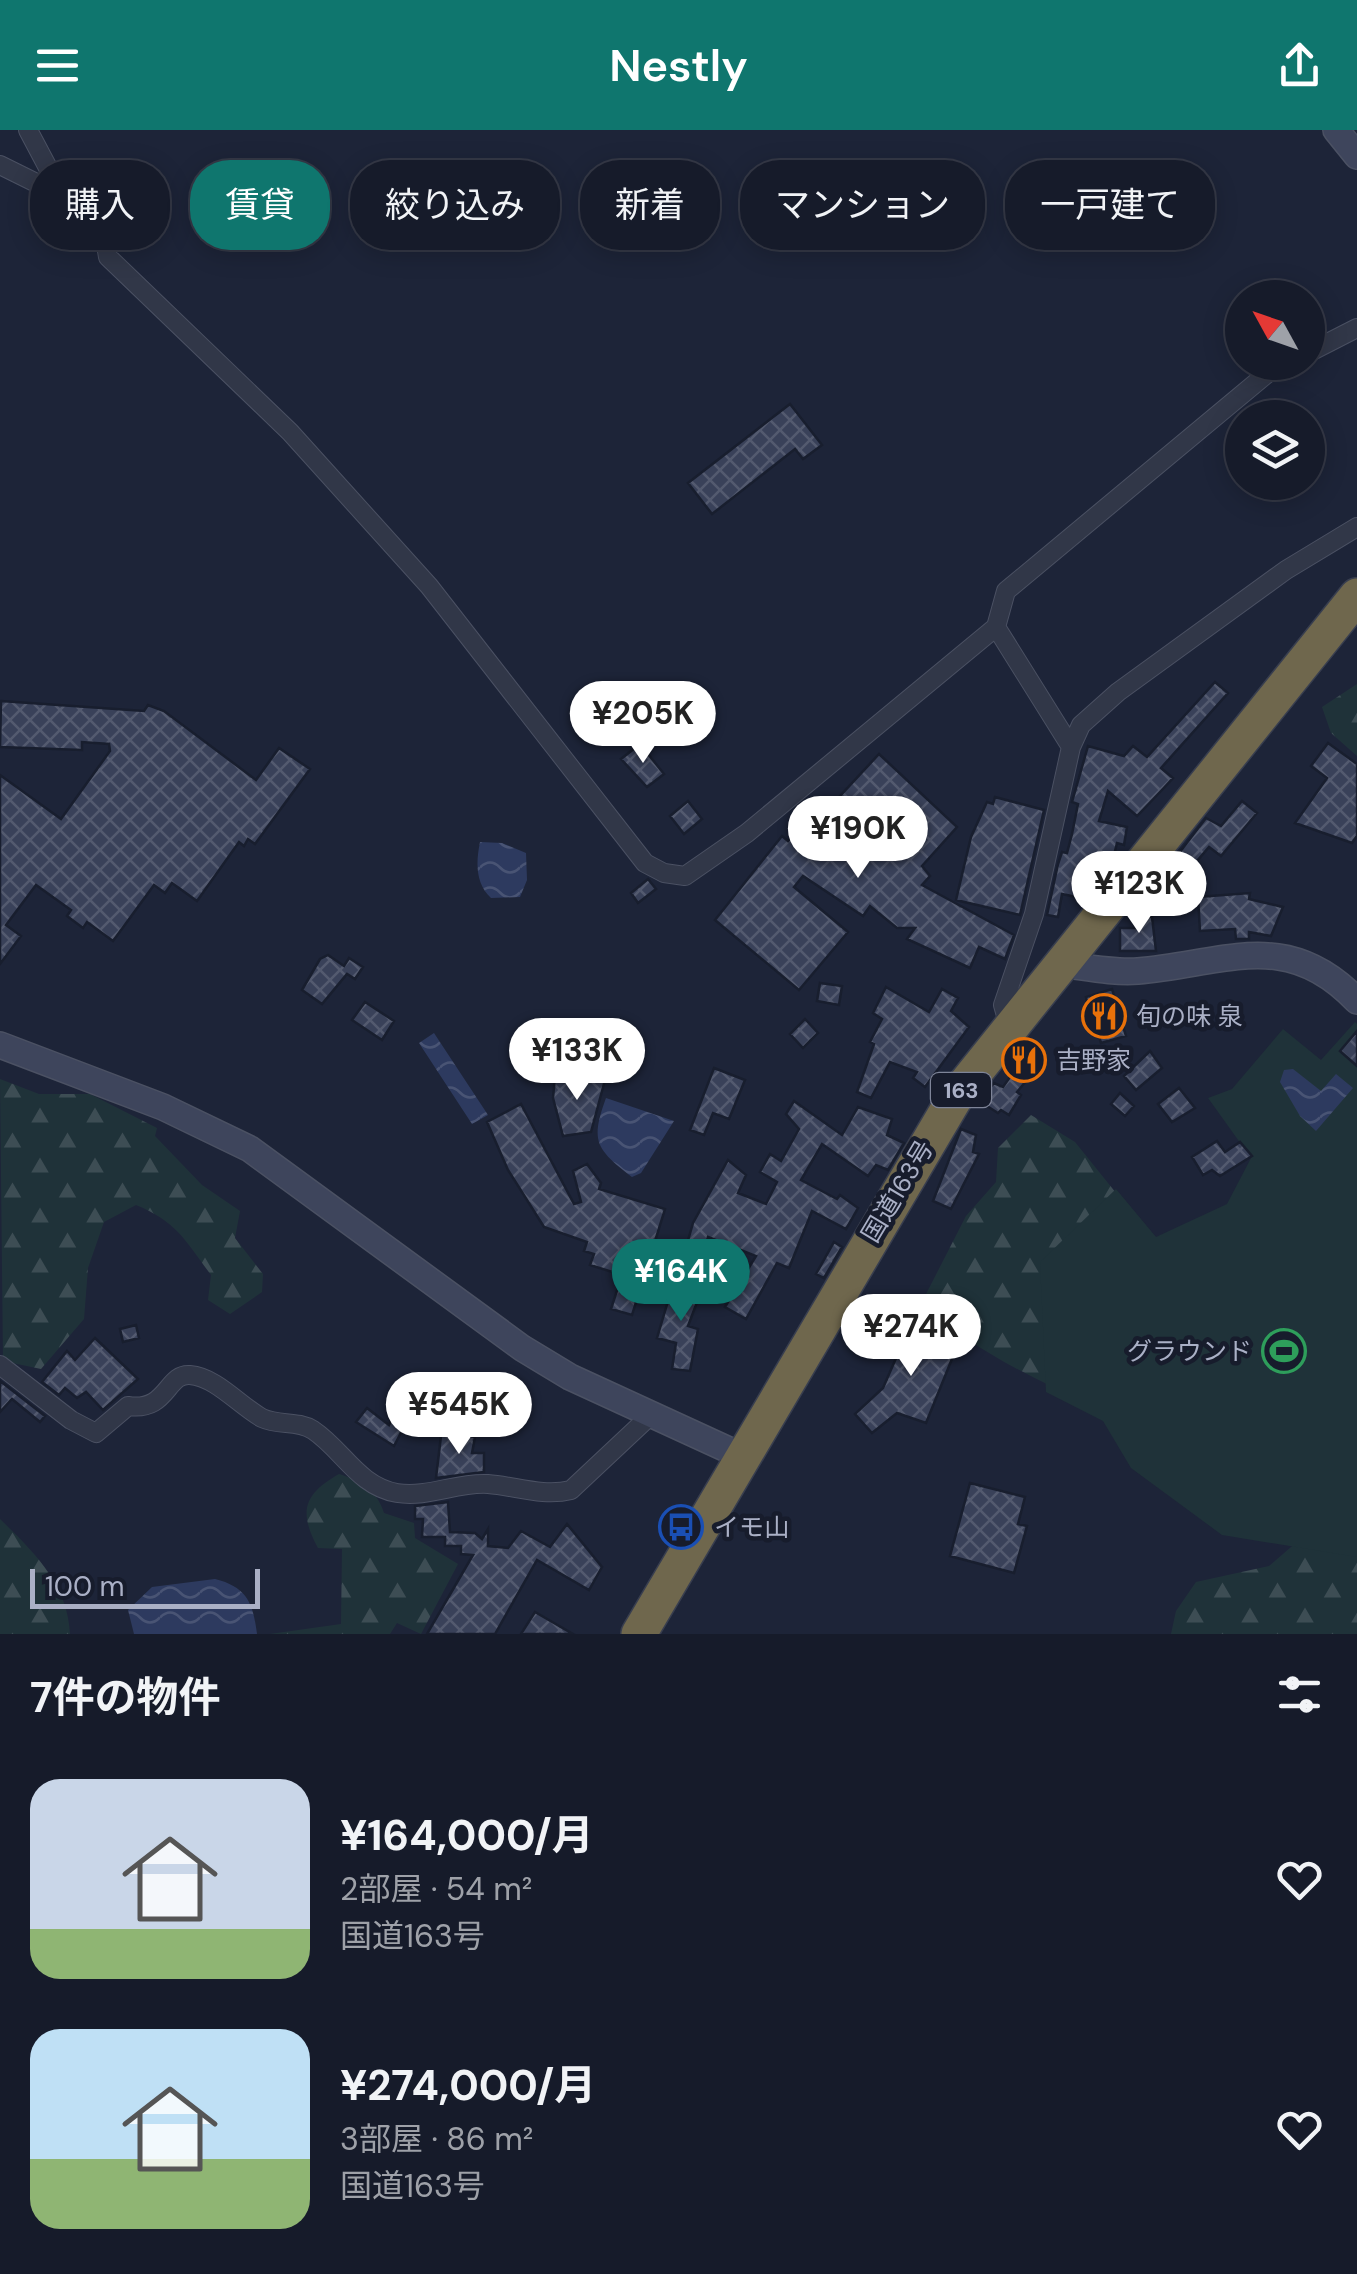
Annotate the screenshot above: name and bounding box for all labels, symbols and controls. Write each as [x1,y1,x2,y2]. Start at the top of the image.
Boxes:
text: Nestly [609,36,748,95]
icon: menu [30,38,85,93]
icon: share [1272,38,1327,93]
chip: 購入 [30,160,170,250]
chip: 賃貸 [190,160,330,250]
chip: 絞り込み [350,160,560,250]
chip: 新着 [580,160,720,250]
chip: マンション [740,160,985,250]
chip: 一戸建て [1005,160,1215,250]
north arrow [1225,280,1325,380]
map controls [1225,280,1325,500]
button: layers [1225,400,1325,500]
pin: ¥205K [573,681,713,766]
text: ¥205K [592,692,694,734]
pin: ¥190K [788,796,928,881]
text: ¥190K [810,807,906,849]
pin: ¥123K [1069,851,1209,936]
text: ¥123K [1093,862,1185,904]
restaurant icon: 旬の味 泉 [1081,993,1127,1039]
place label: 旬の味 泉 [1136,1000,1243,1033]
pin: ¥133K [507,1018,647,1103]
text: ¥133K [531,1029,623,1071]
restaurant icon: 吉野家 [1001,1037,1047,1083]
place label: 吉野家 [1056,1044,1131,1077]
road number: 163 [931,1073,991,1107]
street label: 国道163号 [854,1134,941,1248]
pin: ¥164K [611,1239,751,1324]
text: ¥164K [634,1250,728,1292]
pin: ¥274K [841,1294,981,1379]
text: ¥274K [863,1305,959,1347]
sports icon: グラウンド [1261,1328,1307,1374]
place label: グラウンド [1127,1335,1252,1368]
pin: ¥545K [389,1372,529,1457]
text: ¥545K [408,1383,510,1425]
bus stop icon: イモ山 [658,1504,704,1550]
place label: イモ山 [714,1511,789,1544]
scale bar [30,1564,260,1608]
text: 100 m [45,1568,124,1605]
icon: filters [1272,1667,1327,1722]
text: 7件の物件 [30,1670,221,1725]
text: ¥164,000/月 [340,1808,594,1863]
icon: home [110,1819,230,1939]
icon: heart [1272,1852,1327,1907]
text: 2部屋 · 54 m² [340,1868,532,1910]
text: 国道163号 [340,1915,485,1957]
text: ¥274,000/月 [340,2058,596,2113]
icon: home [110,2069,230,2189]
icon: heart [1272,2102,1327,2157]
text: 3部屋 · 86 m² [340,2118,533,2160]
text: 国道163号 [340,2165,485,2207]

